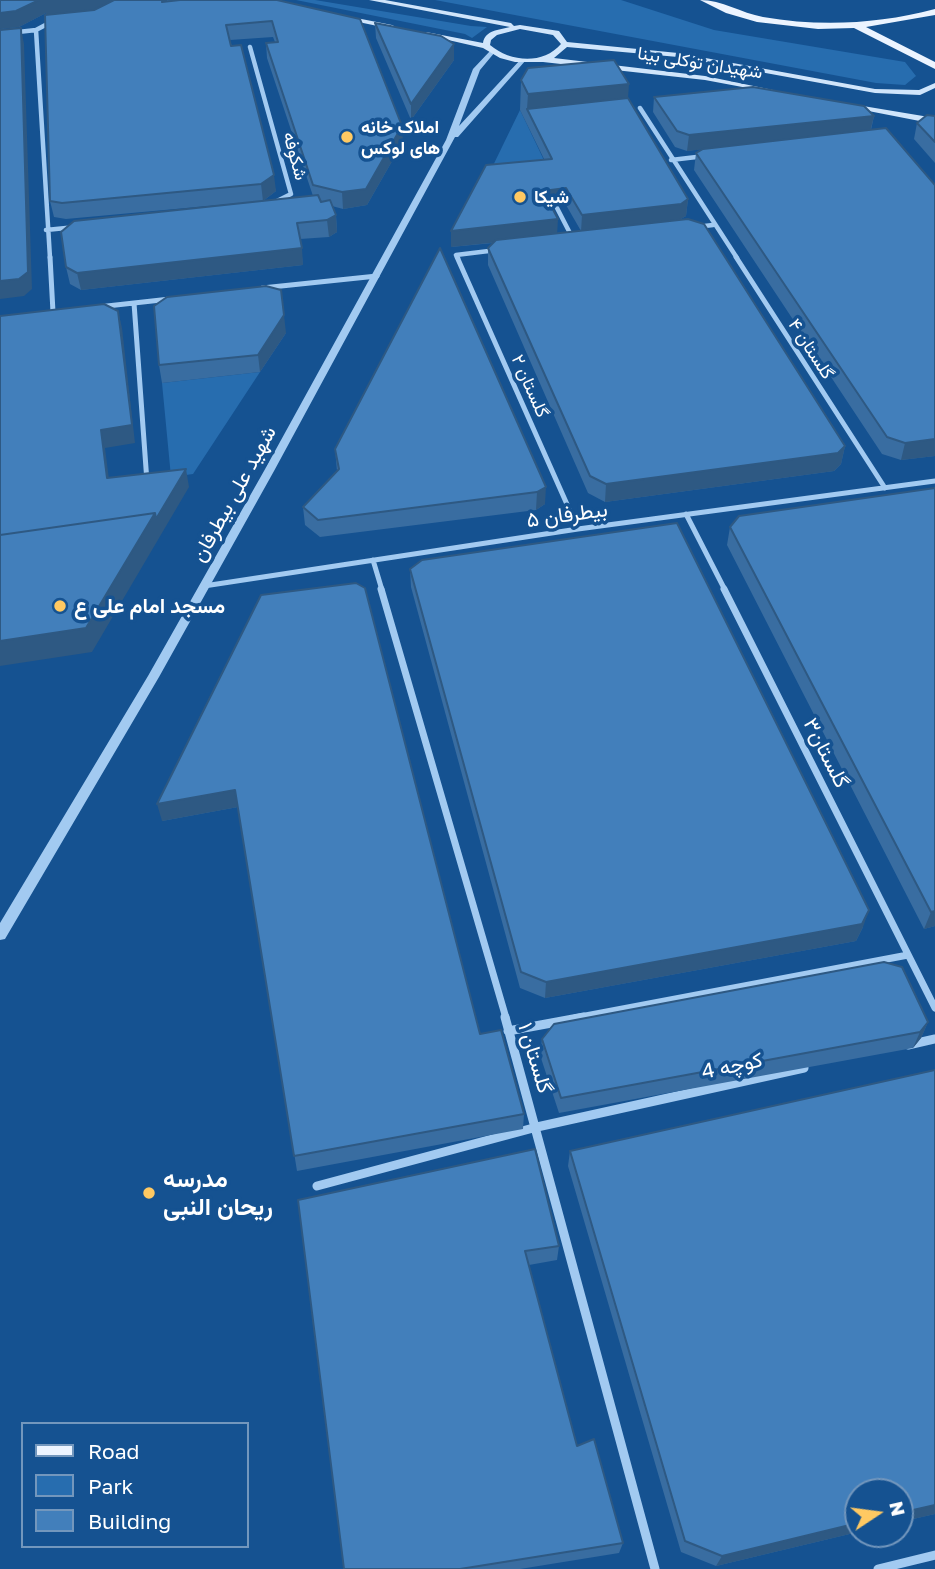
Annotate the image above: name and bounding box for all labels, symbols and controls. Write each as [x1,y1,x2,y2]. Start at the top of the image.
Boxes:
street label: شهیدان توکلی بینا [636,42,764,84]
place label: املاک خانه های لوکس [361,116,440,158]
marker: املاک خانه های لوکس [339,129,355,145]
street label: شکوفه [278,130,312,182]
place label: شیکا [534,186,569,208]
marker: شیکا [512,189,528,205]
street label: گلستان ۴ [784,315,838,383]
street label: گلستان ۲ [507,351,553,421]
street label: شهید علی بیطرفان [186,422,282,566]
street label: بیطرفان ۵ [525,497,609,533]
place label: مسجد امام علی ع [74,593,225,619]
marker: مسجد امام علی ع [52,598,68,614]
street label: گلستان۳ [798,714,854,792]
street label: گلستان ۱ [512,1020,558,1096]
street label: کوچه 4 [699,1047,765,1085]
place label: مدرسه ریحان النبی [163,1165,273,1221]
marker: مدرسه ریحان النبی [141,1185,157,1201]
legend [21,1422,248,1548]
text: Road [88,1438,139,1464]
text: Park [88,1473,133,1499]
north arrow [844,1478,914,1548]
text: N [885,1499,911,1518]
text: Building [88,1508,171,1534]

